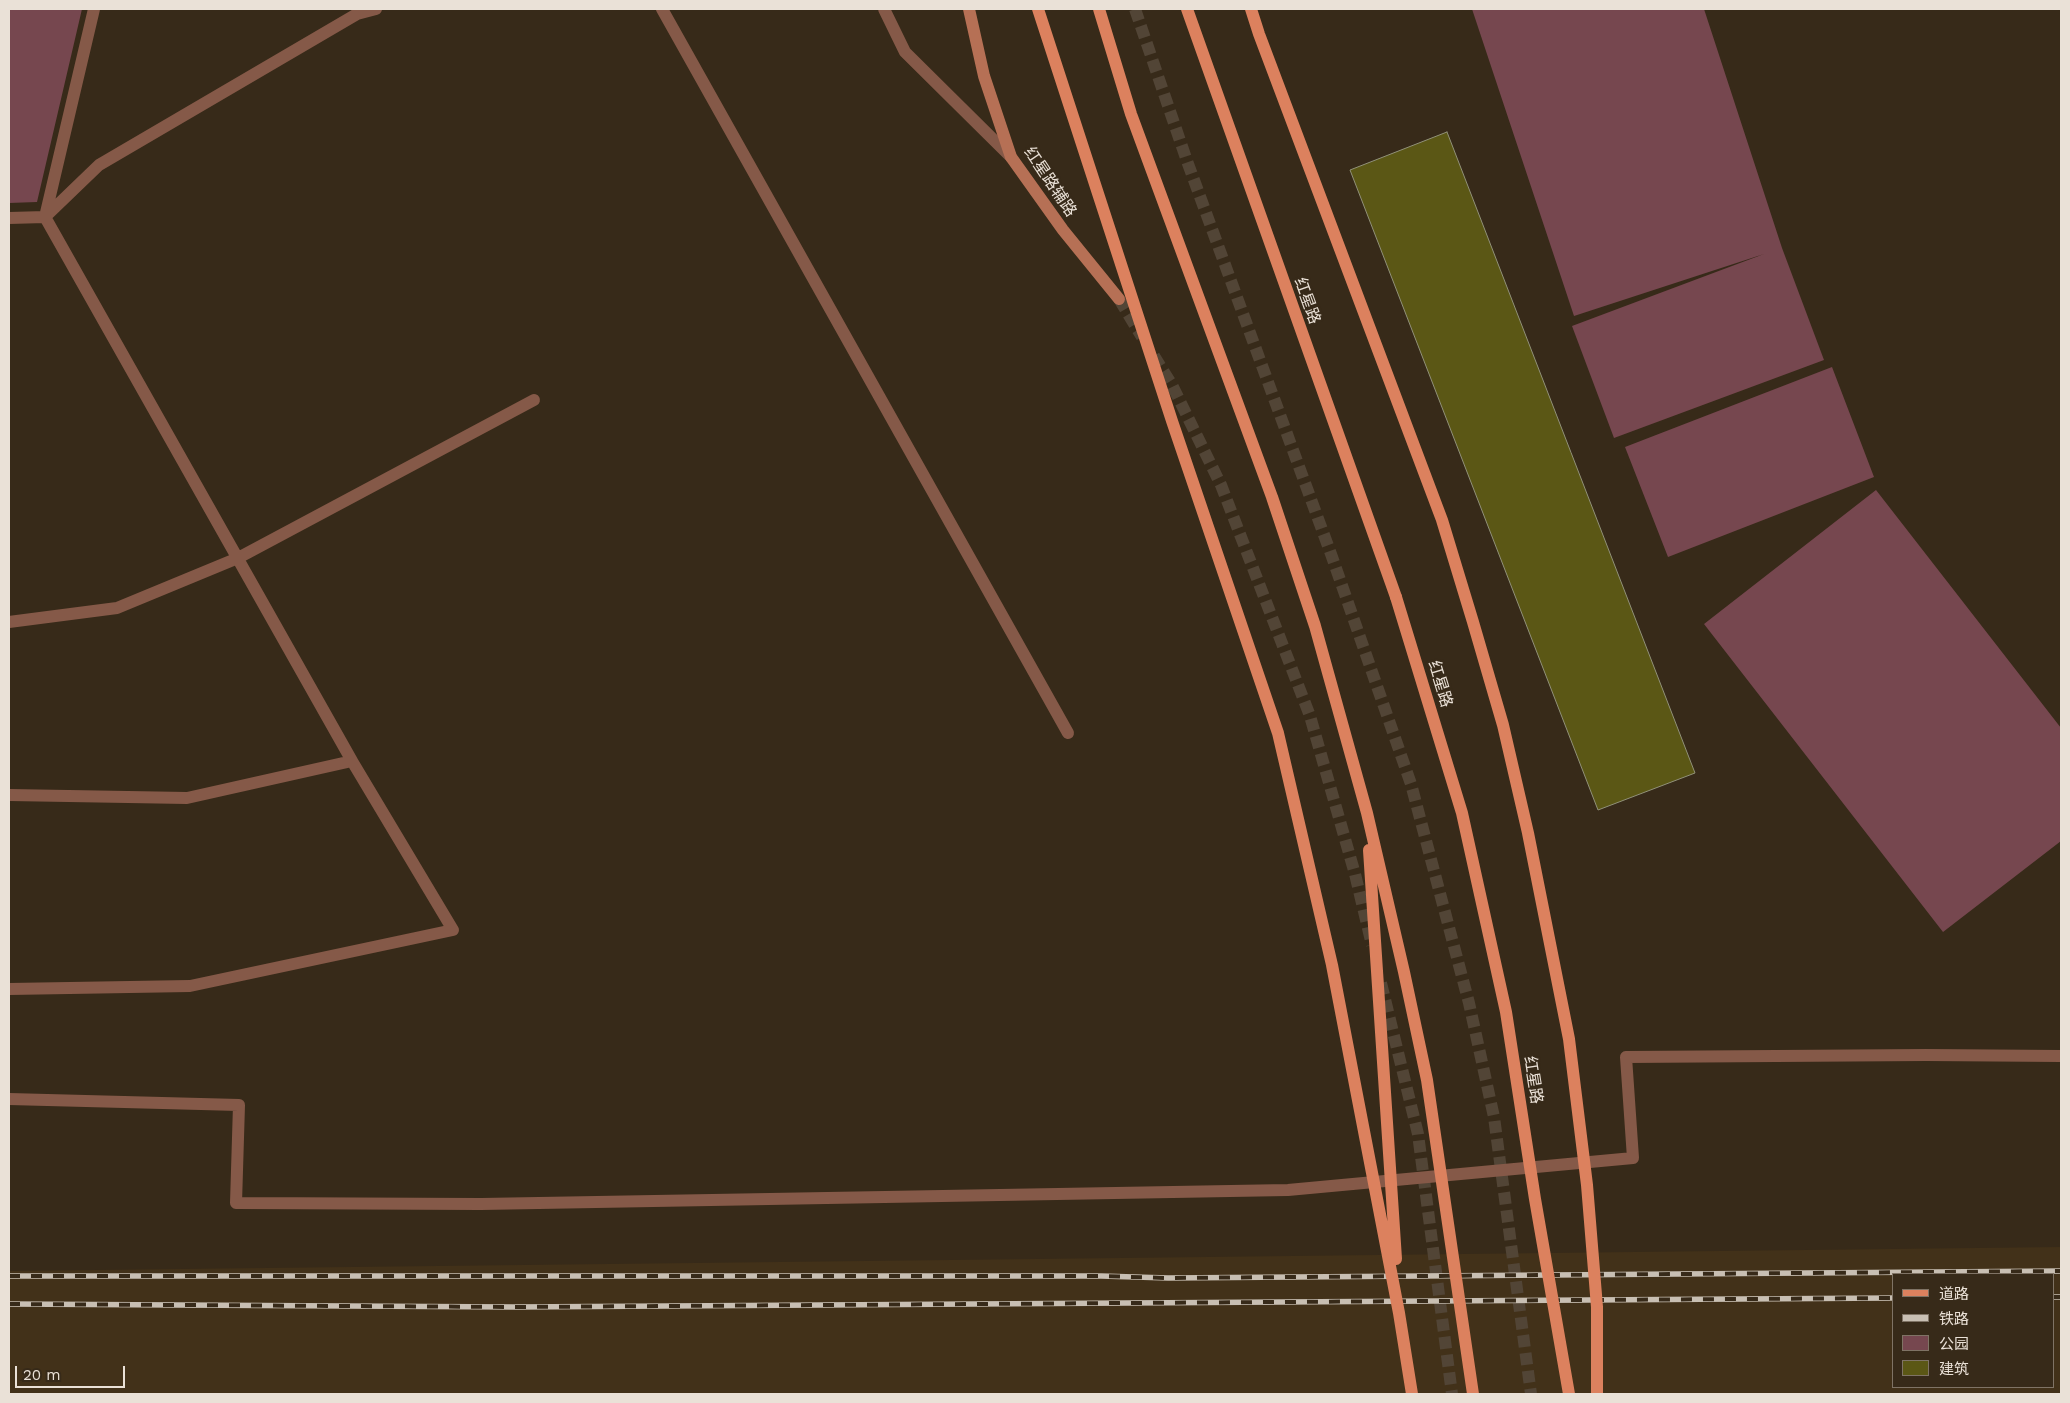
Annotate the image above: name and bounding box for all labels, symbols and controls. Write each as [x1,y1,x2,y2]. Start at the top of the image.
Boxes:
street label: 红星路辅路 [1020,143,1080,221]
street label: 红星路 [1290,275,1324,327]
street label: 红星路 [1424,658,1456,710]
street label: 红星路 [1520,1055,1546,1105]
legend [1892,1273,2055,1388]
text: 道路 [1939,1285,1969,1303]
text: 铁路 [1939,1310,1969,1328]
text: 公园 [1939,1335,1969,1353]
scale bar [18,1356,128,1388]
text: 建筑 [1939,1360,1969,1378]
text: 20 m [23,1366,61,1384]

